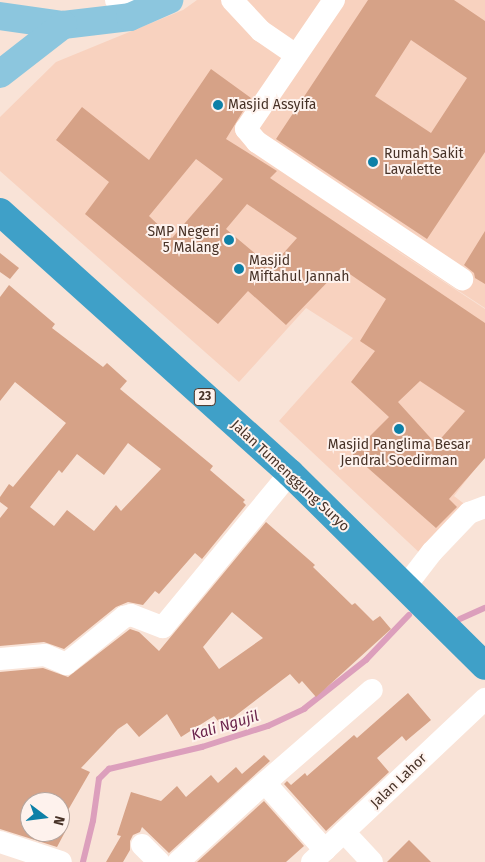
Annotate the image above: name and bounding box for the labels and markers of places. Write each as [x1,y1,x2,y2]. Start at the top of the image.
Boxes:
place label: Masjid Assyifa [228,97,316,113]
marker: Masjid Assyifa [212,99,224,111]
place label: Rumah Sakit Lavalette [384,146,464,178]
marker: Rumah Sakit Lavalette [366,155,380,169]
place label: SMP Negeri 5 Malang [148,224,219,256]
marker: SMP Negeri 5 Malang [223,234,235,246]
place label: Masjid Miftahul Jannah [249,253,349,286]
marker: Masjid Miftahul Jannah [233,263,245,275]
marker: Masjid Panglima Besar Jendral Soedirman [393,423,405,435]
place label: Masjid Panglima Besar Jendral Soedirman [328,437,470,470]

